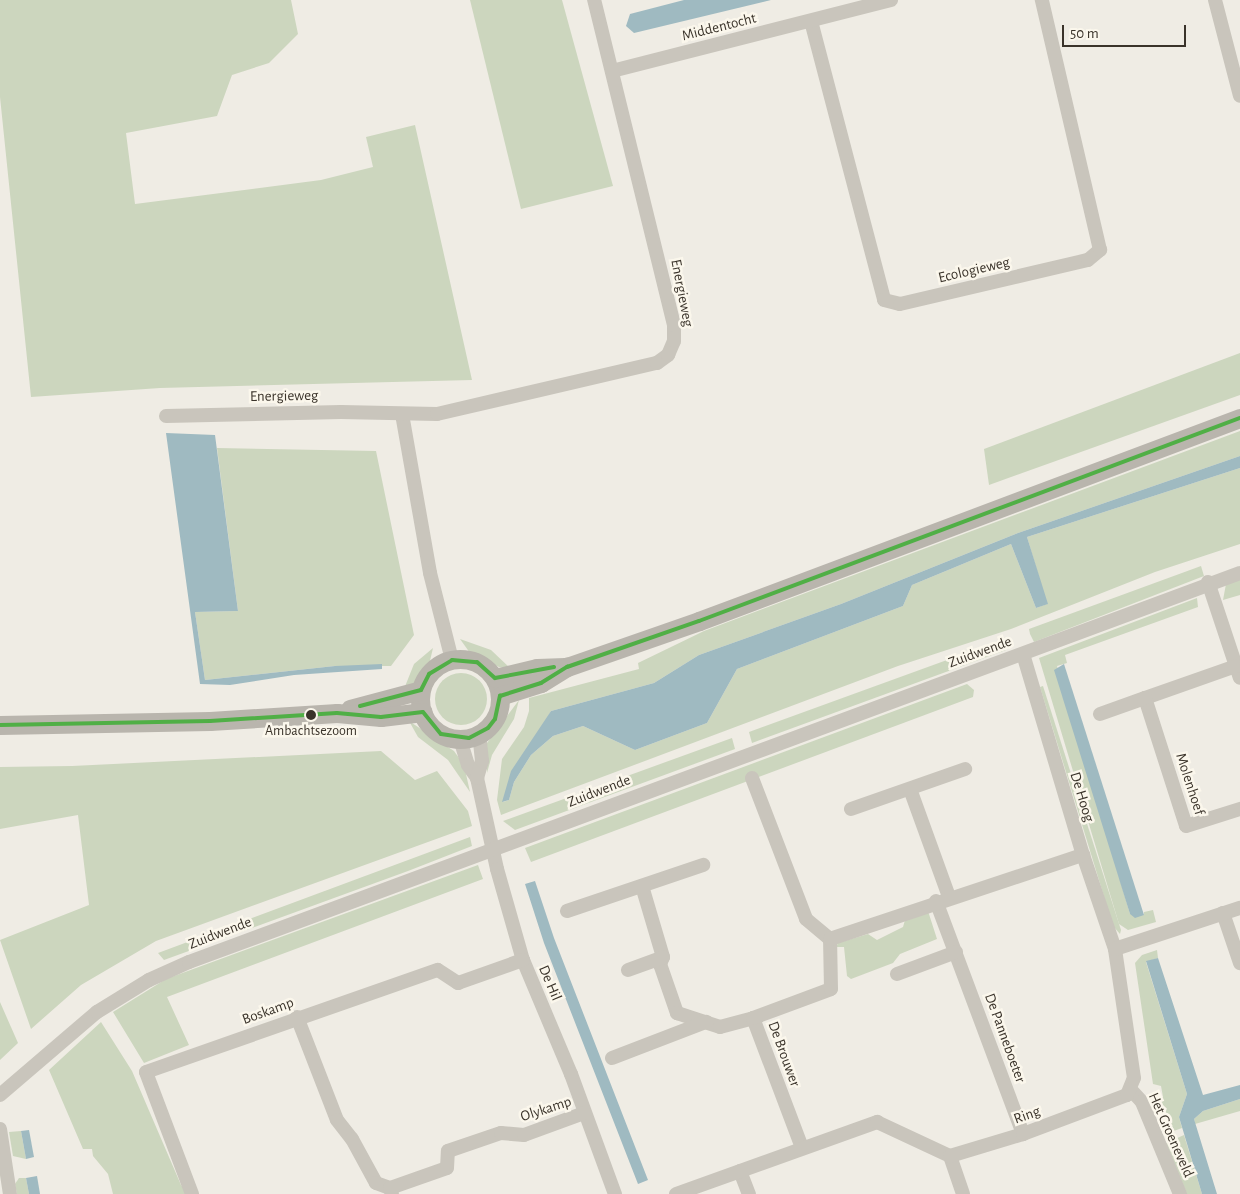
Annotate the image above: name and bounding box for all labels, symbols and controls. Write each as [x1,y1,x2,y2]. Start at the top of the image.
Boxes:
street label: Middentocht [680,9,758,45]
scale bar [1065,15,1189,47]
text: 50 m [1070,26,1099,41]
street label: Ecologieweg [936,253,1012,287]
street label: Energieweg [667,258,697,328]
street label: Energieweg [250,386,318,406]
street label: Zuidwende [946,632,1014,672]
marker: Ambachtsezoom [306,710,316,720]
place label: Ambachtsezoom [265,723,357,739]
street label: Molenhoef [1172,751,1208,817]
street label: De Hoog [1066,770,1098,824]
street label: Zuidwende [565,771,633,811]
street label: Zuidwende [186,913,254,953]
street label: De Hil [535,963,565,1003]
street label: De Panneboeter [980,991,1030,1085]
street label: Boskamp [240,993,296,1029]
street label: De Brouwer [764,1019,804,1089]
street label: Het Groeneveld [1144,1090,1198,1180]
street label: Olykamp [518,1092,574,1126]
street label: Ring [1011,1102,1043,1128]

